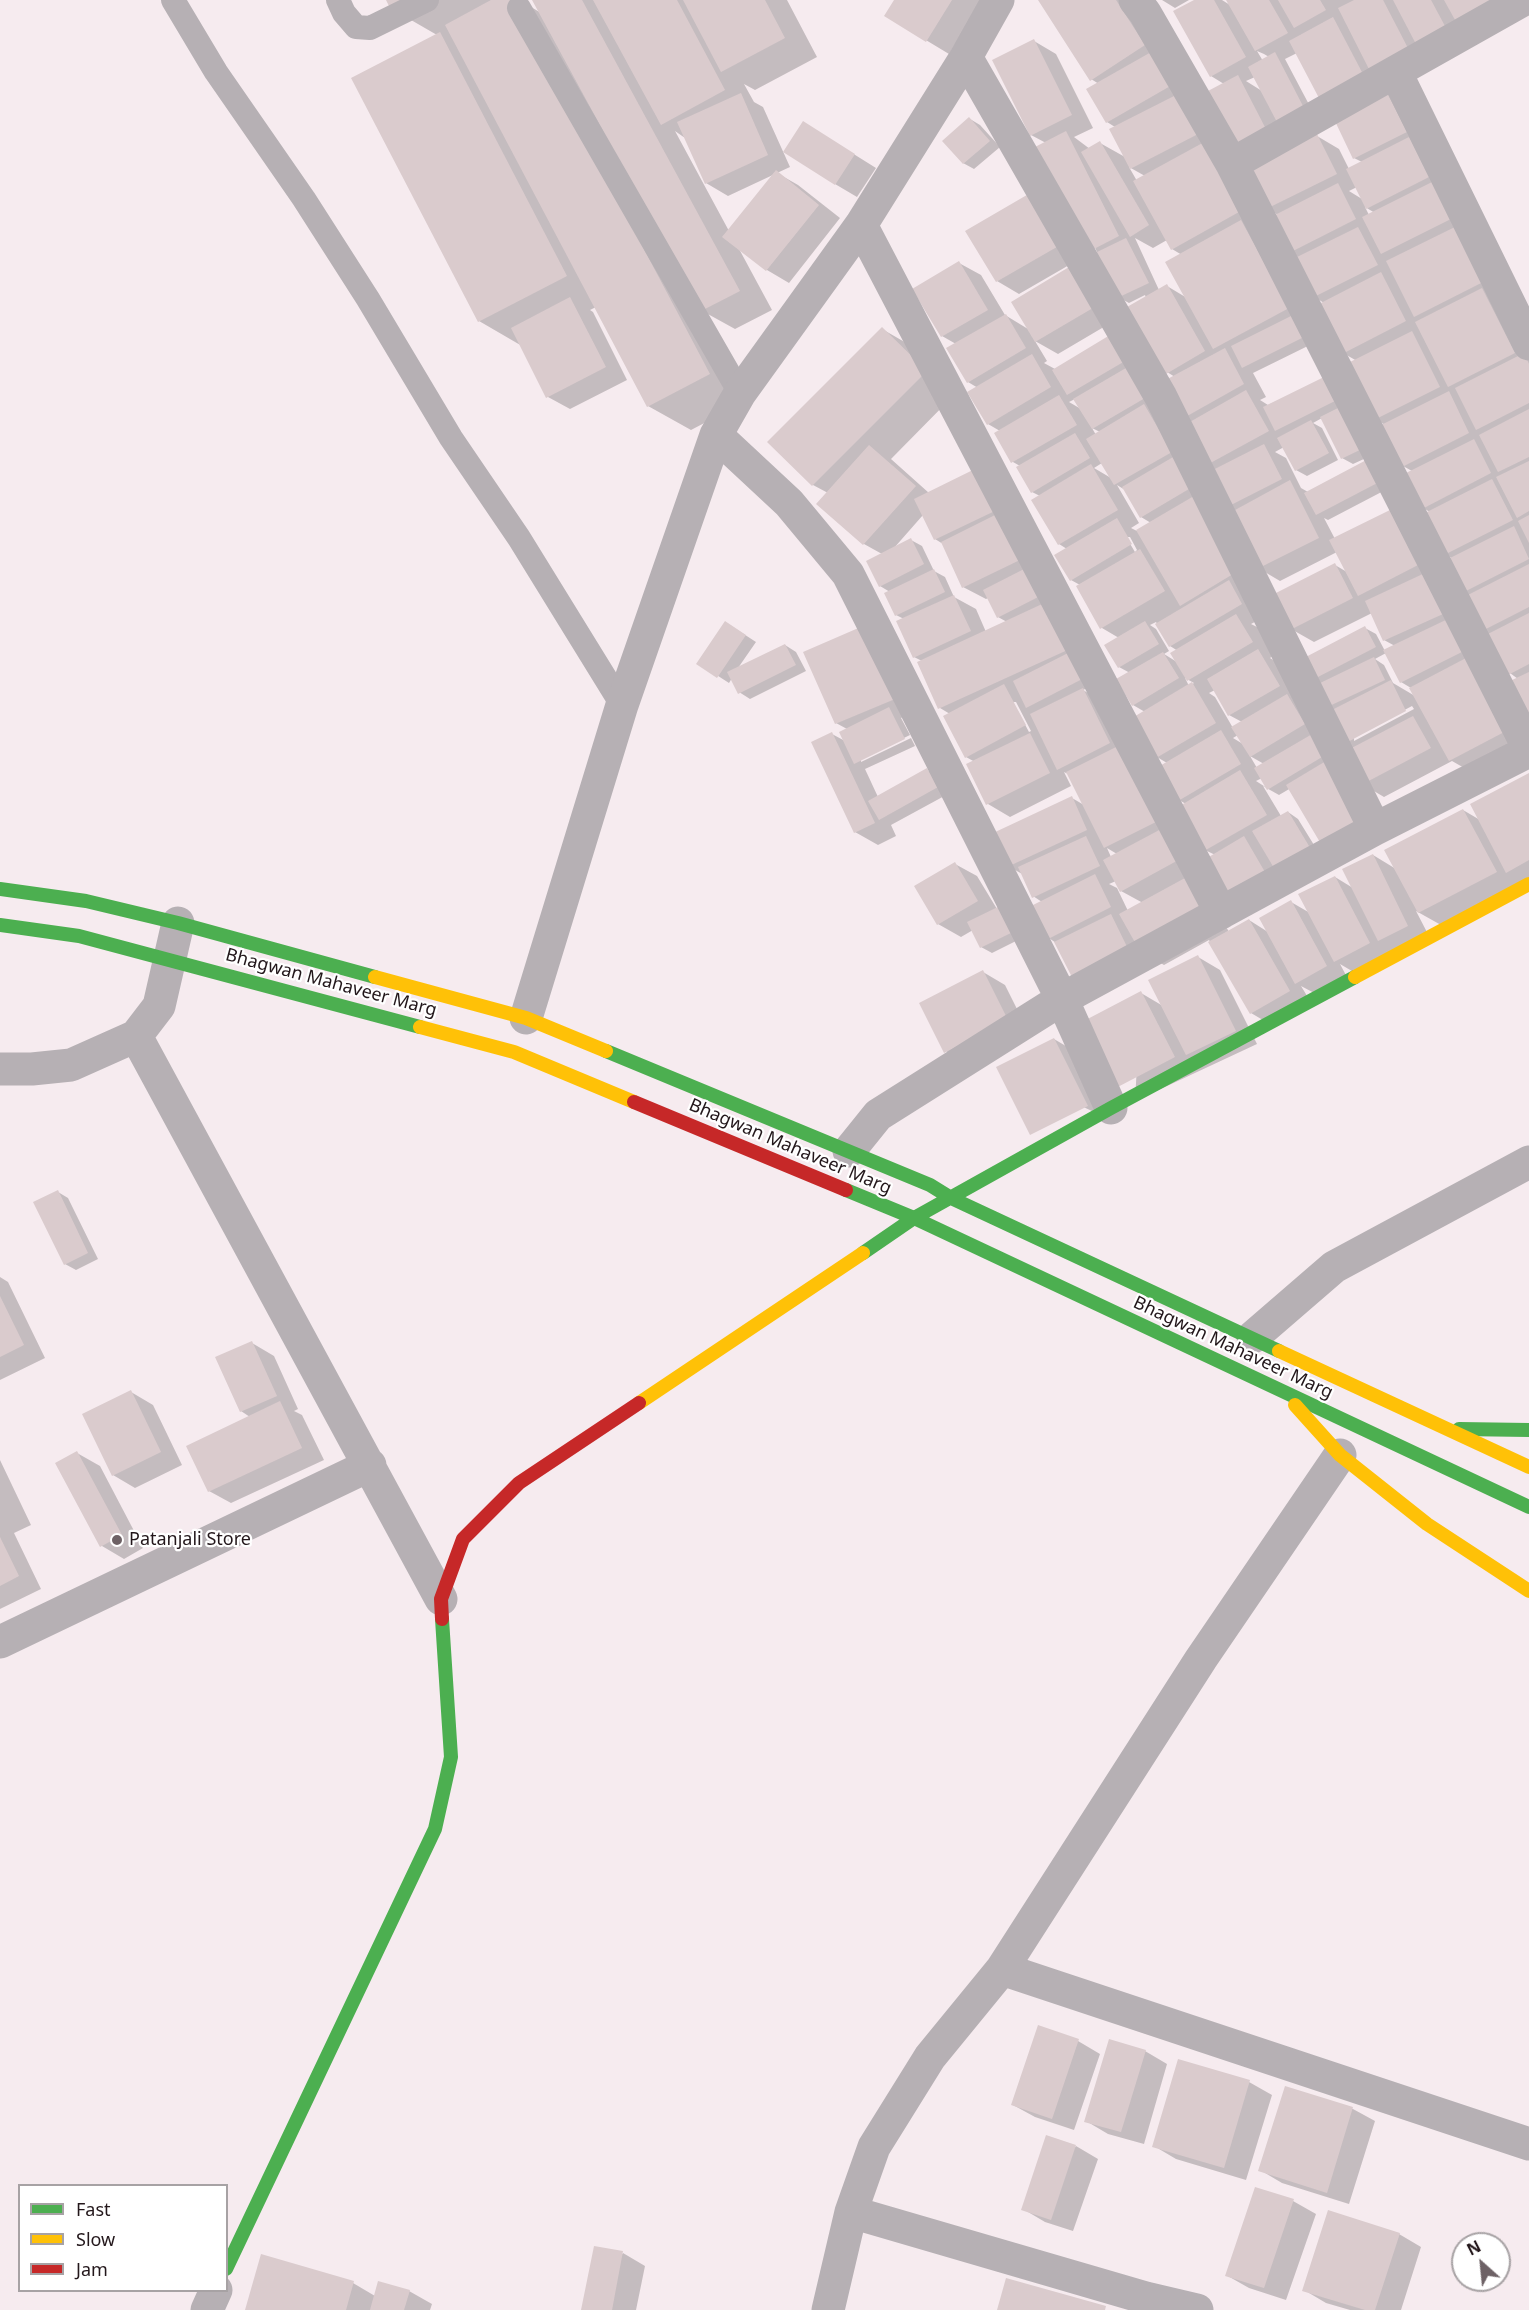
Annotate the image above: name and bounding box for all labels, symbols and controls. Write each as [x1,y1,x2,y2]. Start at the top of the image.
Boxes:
street label: Bhagwan Mahaveer Marg [223,944,439,1022]
street label: Bhagwan Mahaveer Marg [685,1094,895,1200]
street label: Bhagwan Mahaveer Marg [1130,1292,1336,1404]
place label: Patanjali Store [129,1529,251,1551]
marker: Patanjali Store [110,1533,124,1547]
legend [18,2184,228,2292]
text: Fast [76,2197,111,2221]
text: Slow [76,2227,115,2251]
north arrow [1451,2232,1511,2292]
text: N [1463,2235,1485,2261]
text: Jam [76,2257,108,2281]

